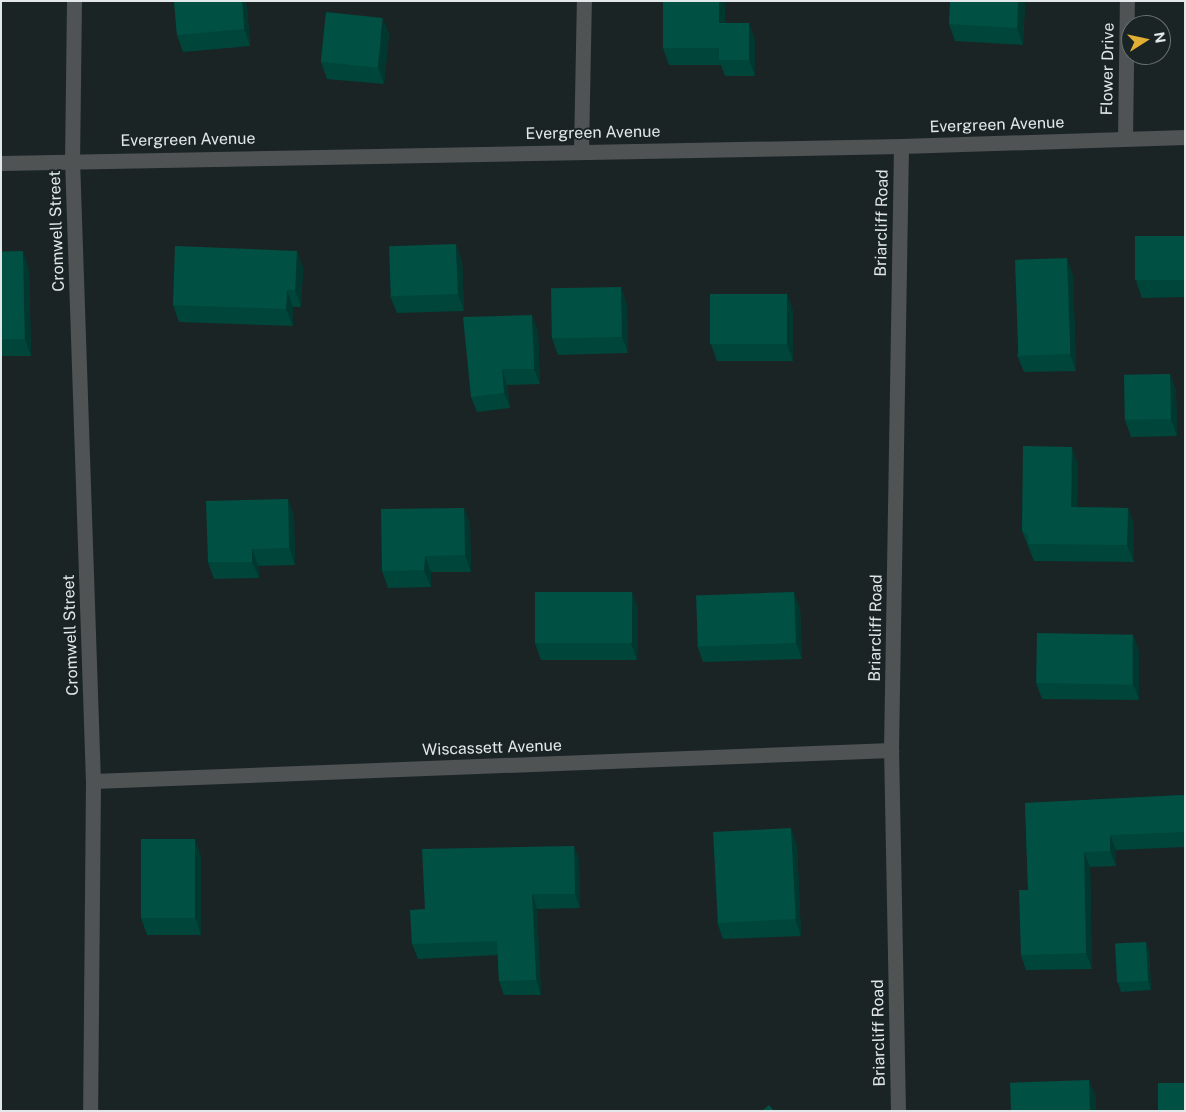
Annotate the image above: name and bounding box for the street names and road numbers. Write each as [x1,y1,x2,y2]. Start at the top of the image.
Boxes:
street label: Flower Drive [1098,22,1118,116]
street label: Evergreen Avenue [929,113,1065,137]
street label: Evergreen Avenue [525,122,661,144]
street label: Evergreen Avenue [120,129,256,151]
street label: Briarcliff Road [871,169,893,277]
street label: Cromwell Street [45,170,69,292]
street label: Cromwell Street [59,574,83,696]
street label: Briarcliff Road [865,574,887,682]
street label: Wiscassett Avenue [422,736,562,760]
street label: Briarcliff Road [868,979,890,1087]

